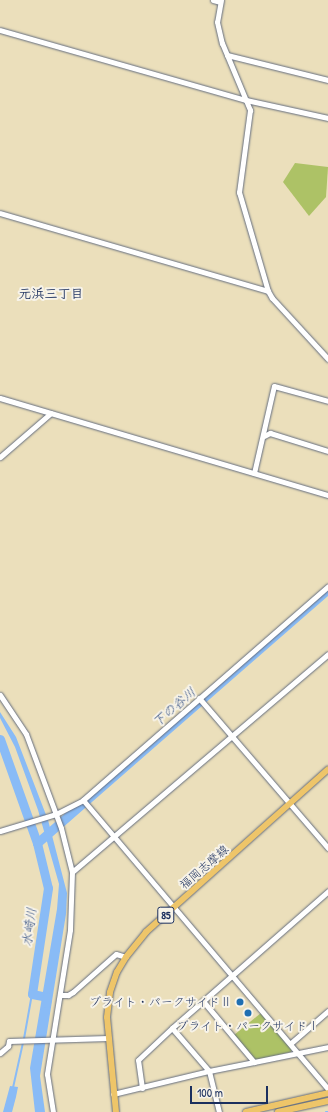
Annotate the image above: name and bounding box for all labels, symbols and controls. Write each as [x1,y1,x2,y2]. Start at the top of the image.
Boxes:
district label: 元浜三丁目 [19,285,83,301]
water label: 下の谷川 [149,684,199,730]
street label: 福岡志摩線 [177,842,231,892]
road number: 85 [157,906,175,924]
water label: 水崎川 [19,907,39,947]
place label: ブライト・パークサイドⅡ [88,995,232,1009]
marker: ブライト・パークサイドⅡ [235,997,245,1007]
marker: ブライト・パークサイドⅠ [243,1008,253,1018]
place label: ブライト・パークサイドⅠ [176,1019,320,1033]
scale bar [192,1078,270,1104]
text: 100 m [197,1084,223,1101]

